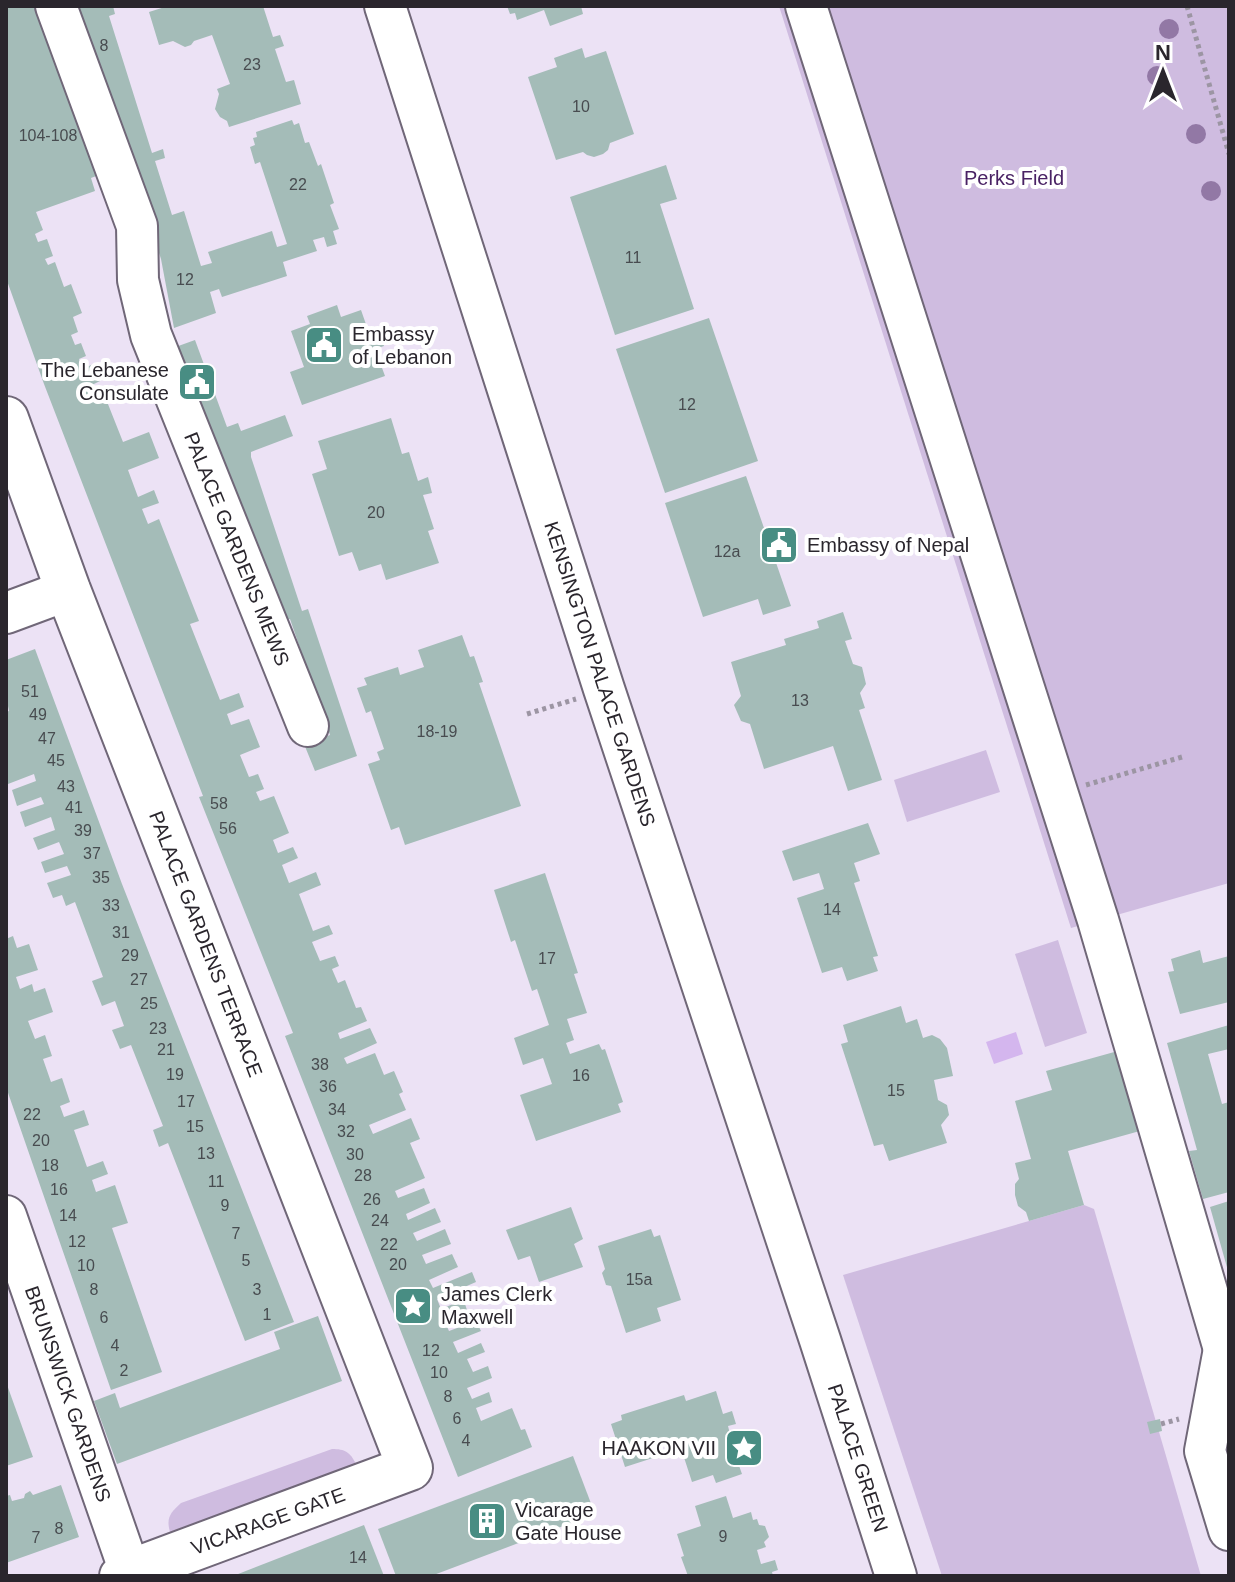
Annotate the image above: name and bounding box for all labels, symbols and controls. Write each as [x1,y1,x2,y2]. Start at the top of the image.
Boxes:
north arrow [1123,32,1203,112]
house number: 8 [100,37,109,54]
text: N [1155,40,1171,65]
house number: 23 [243,56,261,73]
house number: 10 [572,98,590,115]
house number: 104-108 [19,127,77,144]
park label: Perks Field [964,167,1064,189]
house number: 22 [289,176,307,193]
house number: 11 [625,249,641,266]
house number: 12 [176,271,194,288]
place label: Embassy of Lebanon [352,323,452,368]
public building icon: Embassy of Lebanon [303,324,345,366]
place label: The Lebanese Consulate [41,359,169,404]
public building icon: The Lebanese Consulate [176,361,218,403]
house number: 12 [678,396,696,413]
street label: PALACE GARDENS MEWS [180,429,294,669]
house number: 20 [367,504,385,521]
street label: KENSINGTON PALACE GARDENS [540,519,660,829]
public building icon: Embassy of Nepal [758,524,800,566]
place label: Embassy of Nepal [807,534,969,556]
house number: 12a [714,543,740,560]
house number: 51 [21,683,39,700]
house number: 13 [791,692,809,709]
house number: 49 [29,706,47,723]
house number: 18-19 [417,723,458,740]
house number: 47 [38,730,56,747]
house number: 45 [47,752,65,769]
house number: 43 [57,778,75,795]
house number: 58 [210,795,228,812]
house number: 41 [65,799,83,816]
street label: PALACE GARDENS TERRACE [145,808,267,1080]
house number: 56 [219,820,237,837]
house number: 39 [74,822,92,839]
house number: 37 [83,845,101,862]
house number: 35 [92,869,110,886]
house number: 33 [102,897,120,914]
house number: 14 [823,901,841,918]
house number: 31 [112,924,130,941]
house number: 29 [121,947,139,964]
house number: 17 [538,950,556,967]
house number: 27 [130,971,148,988]
house number: 25 [140,995,158,1012]
house number: 23 [149,1020,167,1037]
house number: 21 [157,1041,175,1058]
house number: 38 [311,1056,329,1073]
house number: 19 [166,1066,184,1083]
house number: 16 [572,1067,590,1084]
house number: 36 [319,1078,337,1095]
house number: 15 [887,1082,905,1099]
house number: 17 [177,1093,195,1110]
house number: 34 [328,1101,346,1118]
house number: 22 [23,1106,41,1123]
house number: 15 [186,1118,204,1135]
house number: 32 [337,1123,355,1140]
house number: 20 [32,1132,50,1149]
house number: 13 [197,1145,215,1162]
house number: 30 [346,1146,364,1163]
house number: 18 [41,1157,59,1174]
house number: 28 [354,1167,372,1184]
house number: 11 [208,1173,224,1190]
house number: 16 [50,1181,68,1198]
house number: 26 [363,1191,381,1208]
house number: 9 [221,1197,230,1214]
house number: 14 [59,1207,77,1224]
house number: 24 [371,1212,389,1229]
house number: 7 [232,1225,241,1242]
house number: 12 [68,1233,86,1250]
house number: 22 [380,1236,398,1253]
house number: 5 [242,1252,251,1269]
house number: 20 [389,1256,407,1273]
house number: 10 [77,1257,95,1274]
house number: 15a [626,1271,652,1288]
house number: 8 [90,1281,99,1298]
house number: 3 [253,1281,262,1298]
street label: BRUNSWICK GARDENS [21,1283,115,1505]
place label: James Clerk Maxwell [441,1283,553,1328]
place icon: James Clerk Maxwell [392,1285,434,1327]
house number: 1 [263,1306,272,1323]
house number: 6 [100,1309,109,1326]
house number: 4 [111,1337,120,1354]
house number: 12 [422,1342,440,1359]
house number: 2 [120,1362,129,1379]
house number: 10 [430,1364,448,1381]
street label: PALACE GREEN [824,1381,892,1535]
house number: 8 [444,1388,453,1405]
house number: 6 [453,1410,462,1427]
place icon: HAAKON VII [723,1427,765,1469]
house number: 4 [462,1432,471,1449]
place label: HAAKON VII [602,1437,716,1459]
street label: VICARAGE GATE [188,1483,348,1559]
place label: Vicarage Gate House [515,1499,622,1544]
building icon: Vicarage Gate House [466,1500,508,1542]
house number: 8 [55,1520,64,1537]
house number: 9 [719,1528,728,1545]
house number: 7 [32,1529,41,1546]
house number: 14 [349,1549,367,1566]

